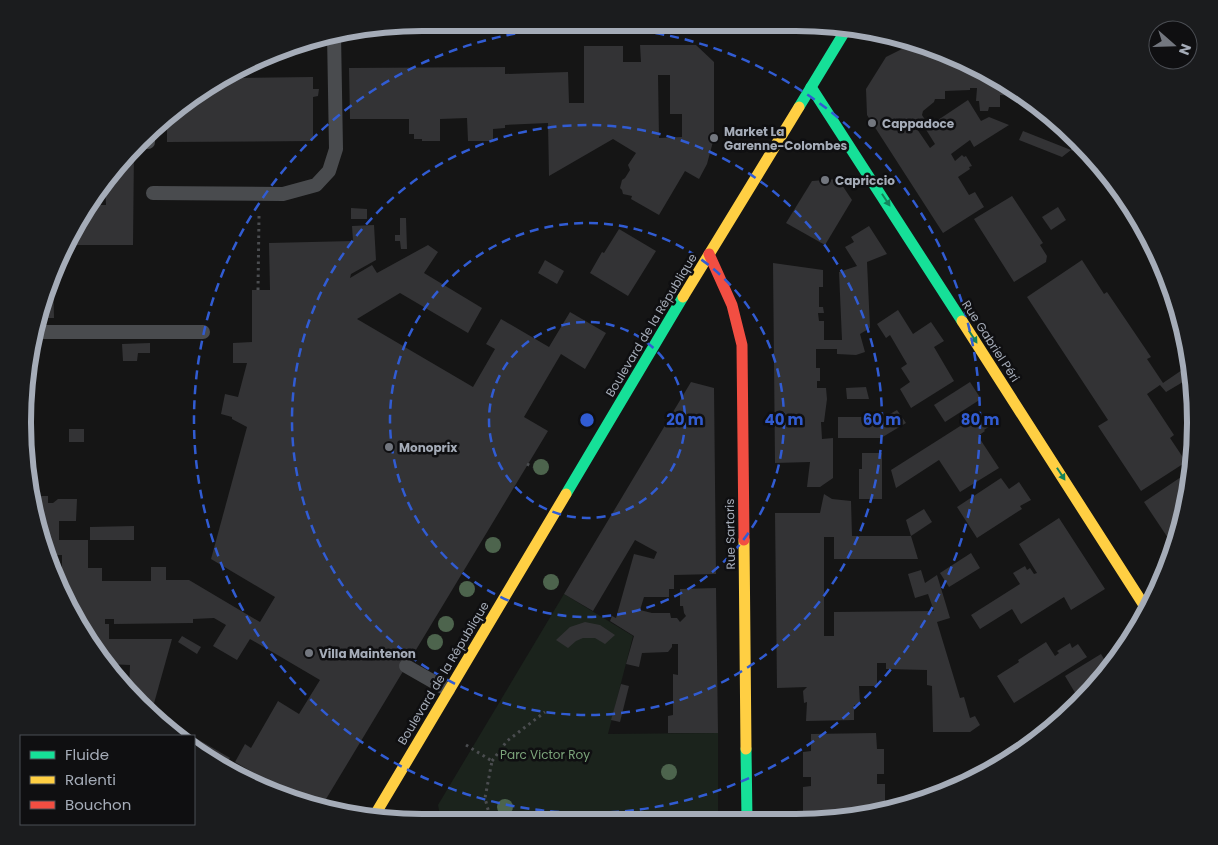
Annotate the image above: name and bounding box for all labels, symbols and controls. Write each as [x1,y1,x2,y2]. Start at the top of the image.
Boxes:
north arrow [1148,20,1198,70]
text: N [1174,41,1196,58]
place label: Cappadoce [882,115,955,132]
marker: Cappadoce [866,117,878,129]
place label: Market La Garenne-Colombes [724,123,848,154]
marker: Market La Garenne-Colombes [708,132,720,144]
place label: Capriccio [835,172,895,189]
marker: Capriccio [819,174,831,186]
one-way arrow [881,194,890,207]
street label: Boulevard de la République [601,250,701,400]
street label: Rue Gabriel Péri [958,297,1024,385]
one-way arrow [968,331,978,344]
text: 20 m [666,409,704,430]
text: 40 m [764,409,804,430]
text: 60 m [863,409,901,430]
text: 80 m [961,409,999,430]
centre of rings [578,411,596,429]
place label: Monoprix [399,439,458,456]
marker: Monoprix [383,441,395,453]
one-way arrow [1056,468,1065,481]
street label: Rue Sartoris [721,498,739,570]
street label: Boulevard de la République [393,598,493,748]
place label: Villa Maintenon [319,645,416,662]
marker: Villa Maintenon [303,647,315,659]
legend [20,735,195,825]
text: Fluide [65,744,109,765]
park label: Parc Victor Roy [500,746,590,763]
text: Ralenti [65,769,116,790]
text: Bouchon [65,794,131,815]

